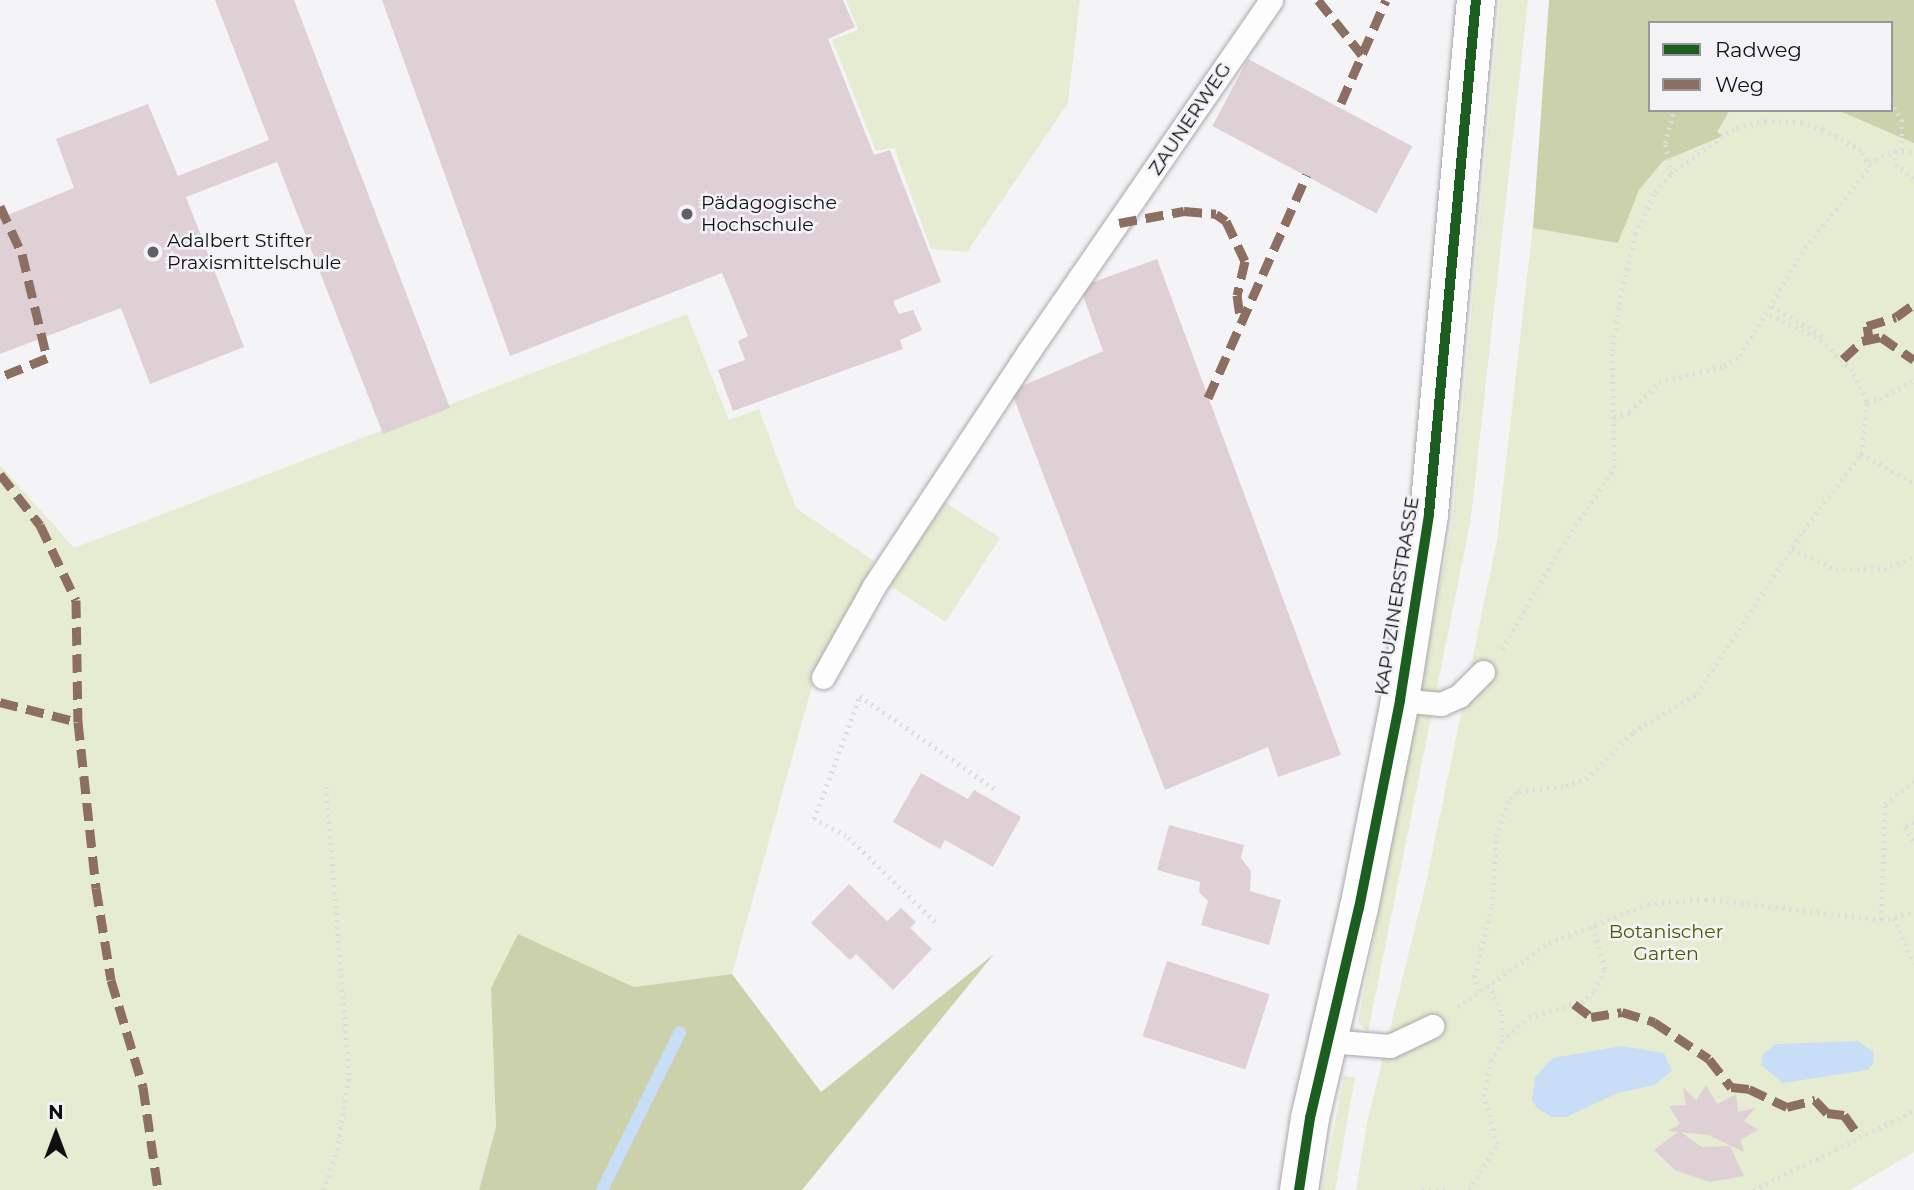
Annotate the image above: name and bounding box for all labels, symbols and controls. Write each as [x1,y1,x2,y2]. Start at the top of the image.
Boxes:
legend [1648,21,1893,112]
text: Radweg [1715,37,1802,62]
street label: ZAUNERWEG [1144,58,1236,180]
text: Weg [1715,72,1764,97]
place label: Pädagogische Hochschule [701,192,837,236]
marker: Pädagogische Hochschule [679,206,695,222]
place label: Adalbert Stifter Praxismittelschule [167,230,341,274]
marker: Adalbert Stifter Praxismittelschule [145,244,161,260]
street label: KAPUZINERSTRASSE [1370,495,1424,697]
park label: Botanischer Garten [1609,921,1723,965]
north arrow [21,1099,91,1169]
text: N [48,1101,64,1124]

